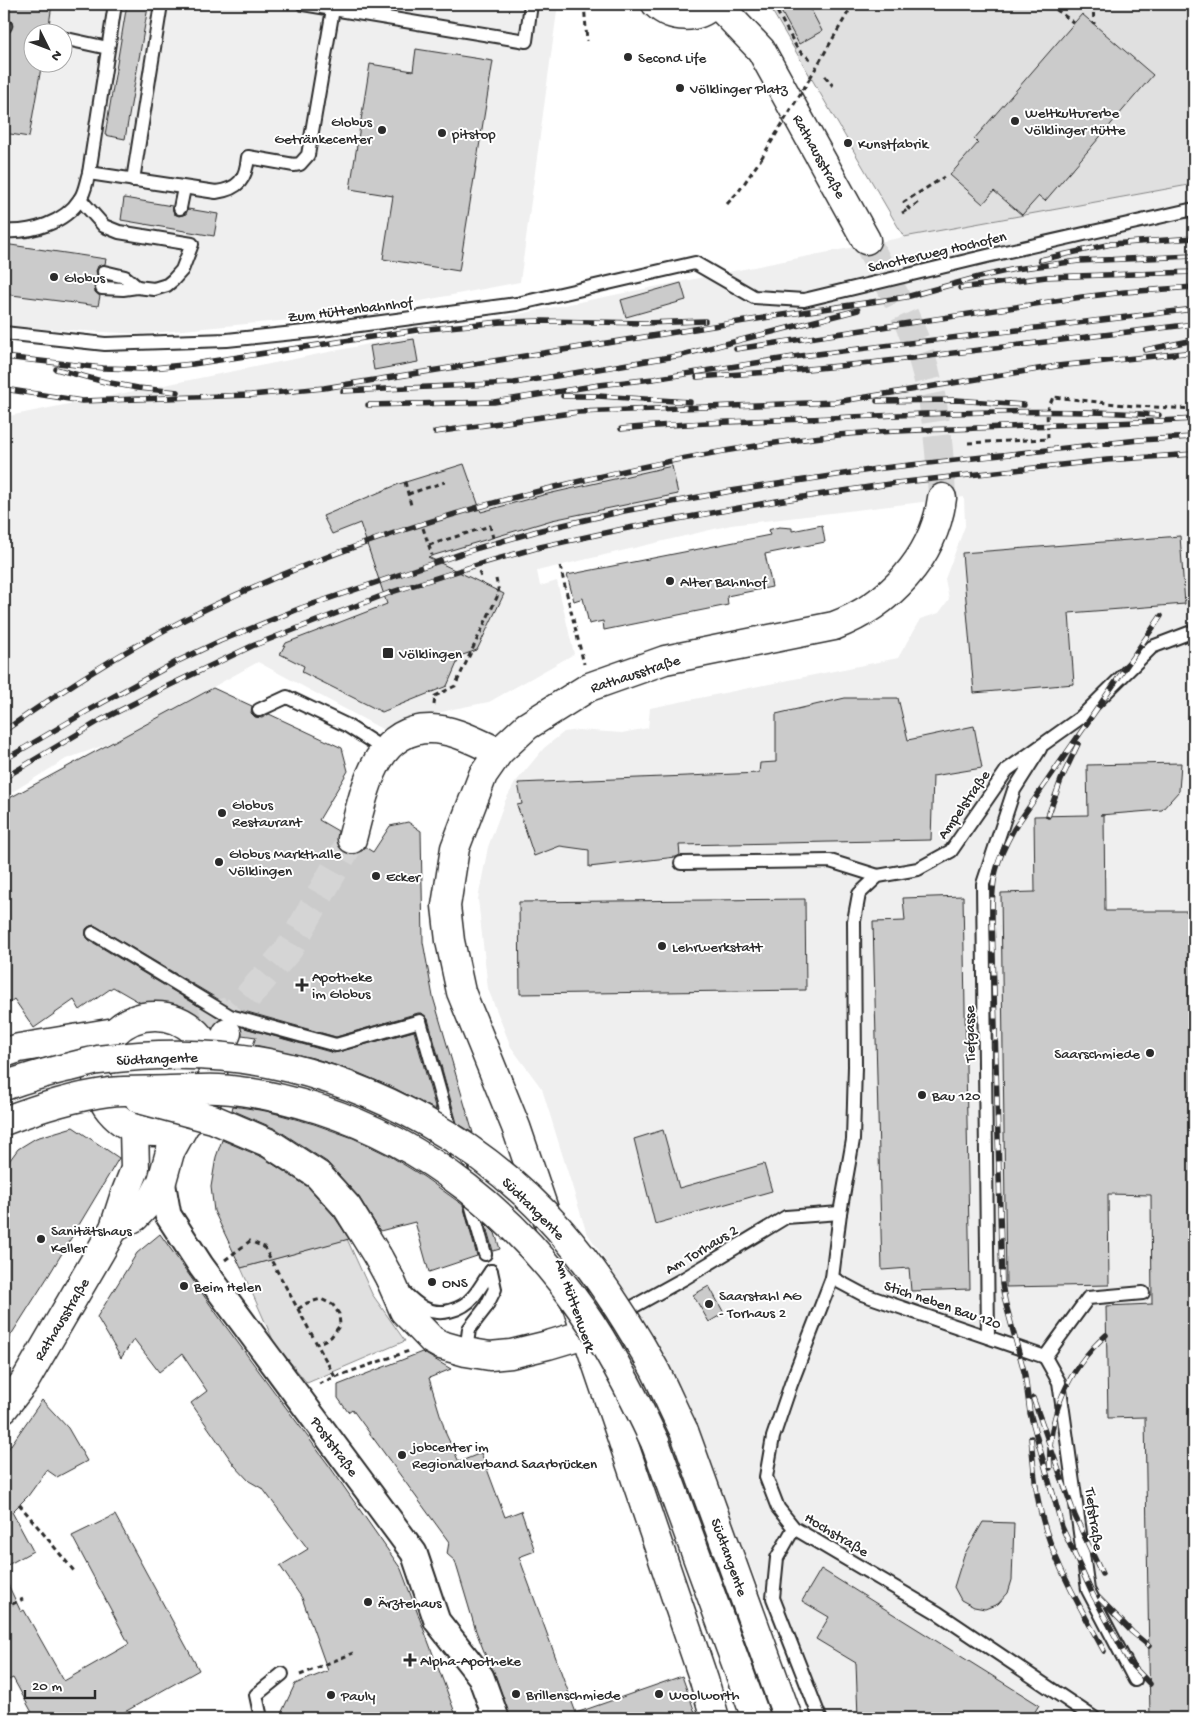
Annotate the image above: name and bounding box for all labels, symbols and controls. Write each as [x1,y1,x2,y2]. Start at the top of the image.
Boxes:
north arrow [22,22,72,72]
text: N [46,46,65,64]
place label: Second Life [638,50,706,68]
marker: Second Life [622,51,634,63]
place label: Völklinger Platz [689,81,788,99]
marker: Völklinger Platz [674,82,686,94]
place label: Weltkulturerbe Völklinger Hütte [1024,105,1126,140]
street label: Rathausstraße [788,112,849,202]
place label: Globus Getränkecenter [274,114,374,149]
marker: Weltkulturerbe Völklinger Hütte [1009,115,1021,127]
marker: Globus Getränkecenter [376,124,388,136]
place label: pitstop [451,126,496,144]
marker: pitstop [436,127,448,139]
place label: Kunstfabrik [858,136,929,154]
marker: Kunstfabrik [842,137,854,149]
street label: Schotterweg Hochofen [867,228,1008,278]
place label: Globus [64,270,106,288]
marker: Globus [48,271,60,283]
street label: Zum Hüttenbahnhof [287,294,415,328]
place label: Alter Bahnhof [680,574,768,592]
marker: Alter Bahnhof [664,575,676,587]
marker: Völklingen [381,646,395,660]
place label: Völklingen [398,646,462,664]
street label: Rathausstraße [588,652,683,698]
street label: Ampelstraße [934,767,995,843]
place label: Globus Restaurant [232,797,303,832]
marker: Globus Restaurant [216,807,228,819]
place label: Globus Markthalle Völklingen [228,846,341,881]
marker: Globus Markthalle Völklingen [213,856,225,868]
place label: Ecker [386,869,422,887]
marker: Ecker [370,870,382,882]
place label: Lehrwerkstatt [672,939,764,957]
marker: Lehrwerkstatt [656,940,668,952]
place label: Apotheke im Globus [312,969,373,1004]
marker: Apotheke im Globus [296,979,308,991]
street label: Tiefgasse [961,1005,981,1064]
place label: Saarschmiede [1054,1046,1140,1064]
marker: Saarschmiede [1144,1047,1156,1059]
street label: Südtangente [116,1050,198,1070]
place label: Bau 120 [931,1088,981,1106]
marker: Bau 120 [916,1089,928,1101]
street label: Südtangente [497,1174,568,1245]
street label: Am Torhaus 2 [662,1222,742,1279]
place label: Sanitätshaus Keller [51,1223,132,1258]
marker: Sanitätshaus Keller [35,1233,47,1245]
street label: Am Hüttenwerk [550,1257,599,1356]
street label: Rathausstraße [31,1275,95,1365]
place label: ONS [442,1275,468,1293]
marker: ONS [426,1276,438,1288]
street label: Stich neben Bau 120 [881,1277,1004,1335]
place label: Beim Helen [193,1279,261,1297]
marker: Beim Helen [178,1280,190,1292]
place label: Saarstahl AG - Torhaus 2 [719,1288,802,1323]
marker: Saarstahl AG - Torhaus 2 [703,1298,715,1310]
street label: Poststraße [305,1413,361,1481]
place label: jobcenter im Regionalverband Saarbrücken [409,1439,597,1474]
marker: jobcenter im Regionalverband Saarbrücken [396,1449,408,1461]
street label: Tiefstraße [1080,1486,1106,1552]
street label: Hochstraße [801,1510,872,1562]
street label: Südtangente [706,1516,751,1599]
place label: Ärztehaus [378,1595,442,1613]
marker: Ärztehaus [362,1596,374,1608]
place label: Alpha-Apotheke [420,1653,521,1671]
marker: Alpha-Apotheke [404,1654,416,1666]
scale bar [25,1667,95,1699]
text: 20 m [32,1678,62,1696]
place label: Brillenschmiede [525,1687,621,1705]
place label: Woolworth [669,1687,740,1705]
place label: Pauly [340,1688,376,1706]
marker: Brillenschmiede [510,1688,522,1700]
marker: Woolworth [653,1688,665,1700]
marker: Pauly [325,1689,337,1701]

